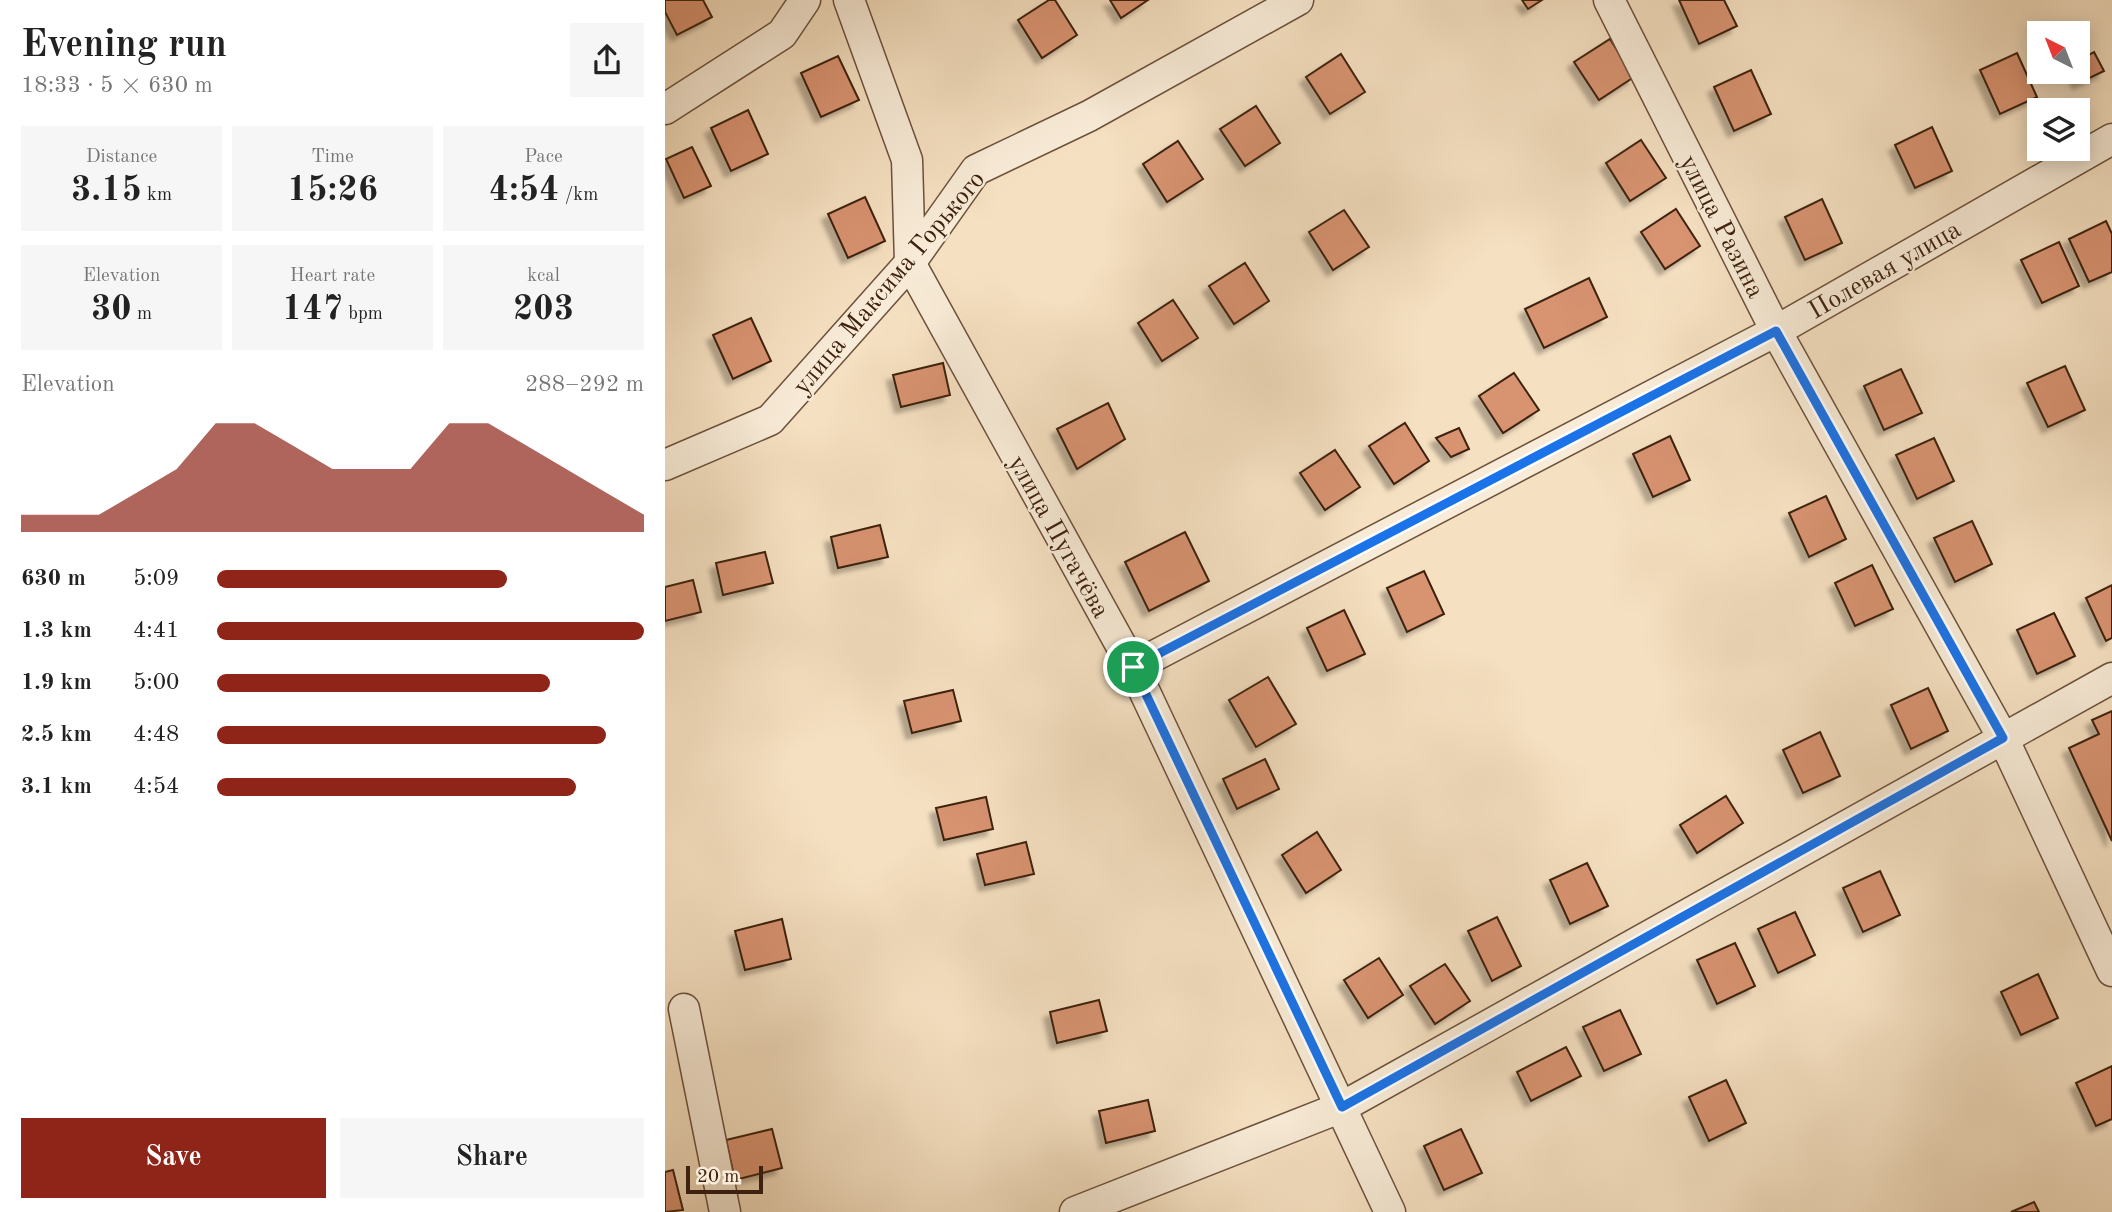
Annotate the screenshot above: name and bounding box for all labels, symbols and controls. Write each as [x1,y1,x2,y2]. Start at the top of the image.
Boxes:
north arrow [2027,21,2089,84]
map controls [2027,21,2090,161]
button: share [570,23,644,97]
text: Evening run [21,27,227,65]
text: 18:33 · 5 × 630 m [21,74,213,97]
button: layers [2027,98,2090,161]
text: Distance [86,148,157,167]
text: Time [311,148,354,167]
text: Pace [524,148,563,167]
street label: улица Разина [1674,151,1768,303]
street label: улица Максима Горького [789,167,990,400]
text: 3.15 [71,173,142,208]
text: 15:26 [287,173,378,208]
text: 4:54 [489,173,559,208]
text: km [142,186,172,205]
text: /km [559,186,598,205]
street label: Полевая улица [1804,217,1966,325]
text: Elevation [83,267,160,286]
text: Heart rate [290,267,375,286]
text: kcal [527,267,560,286]
text: 30 [91,292,132,327]
text: 147 [282,292,343,327]
text: 203 [513,292,574,327]
text: m [132,305,152,324]
text: bpm [343,305,383,324]
text: Elevation [21,373,115,396]
text: 288–292 m [525,373,644,396]
street label: улица Пугачёва [1003,451,1114,623]
text: 630 m [21,567,86,590]
text: 5:09 [133,567,179,590]
text: 1.3 km [21,619,92,642]
text: 4:41 [133,619,179,642]
pin [1103,637,1163,697]
icon: arrive [1114,648,1152,686]
text: 1.9 km [21,671,92,694]
text: 5:00 [133,671,179,694]
text: 2.5 km [21,723,92,746]
text: 4:48 [133,723,179,746]
text: 3.1 km [21,775,92,798]
text: 4:54 [133,775,179,798]
button: Save [21,1118,326,1198]
button: Share [340,1118,644,1198]
scale bar [686,1163,763,1195]
text: 20 m [697,1168,739,1187]

